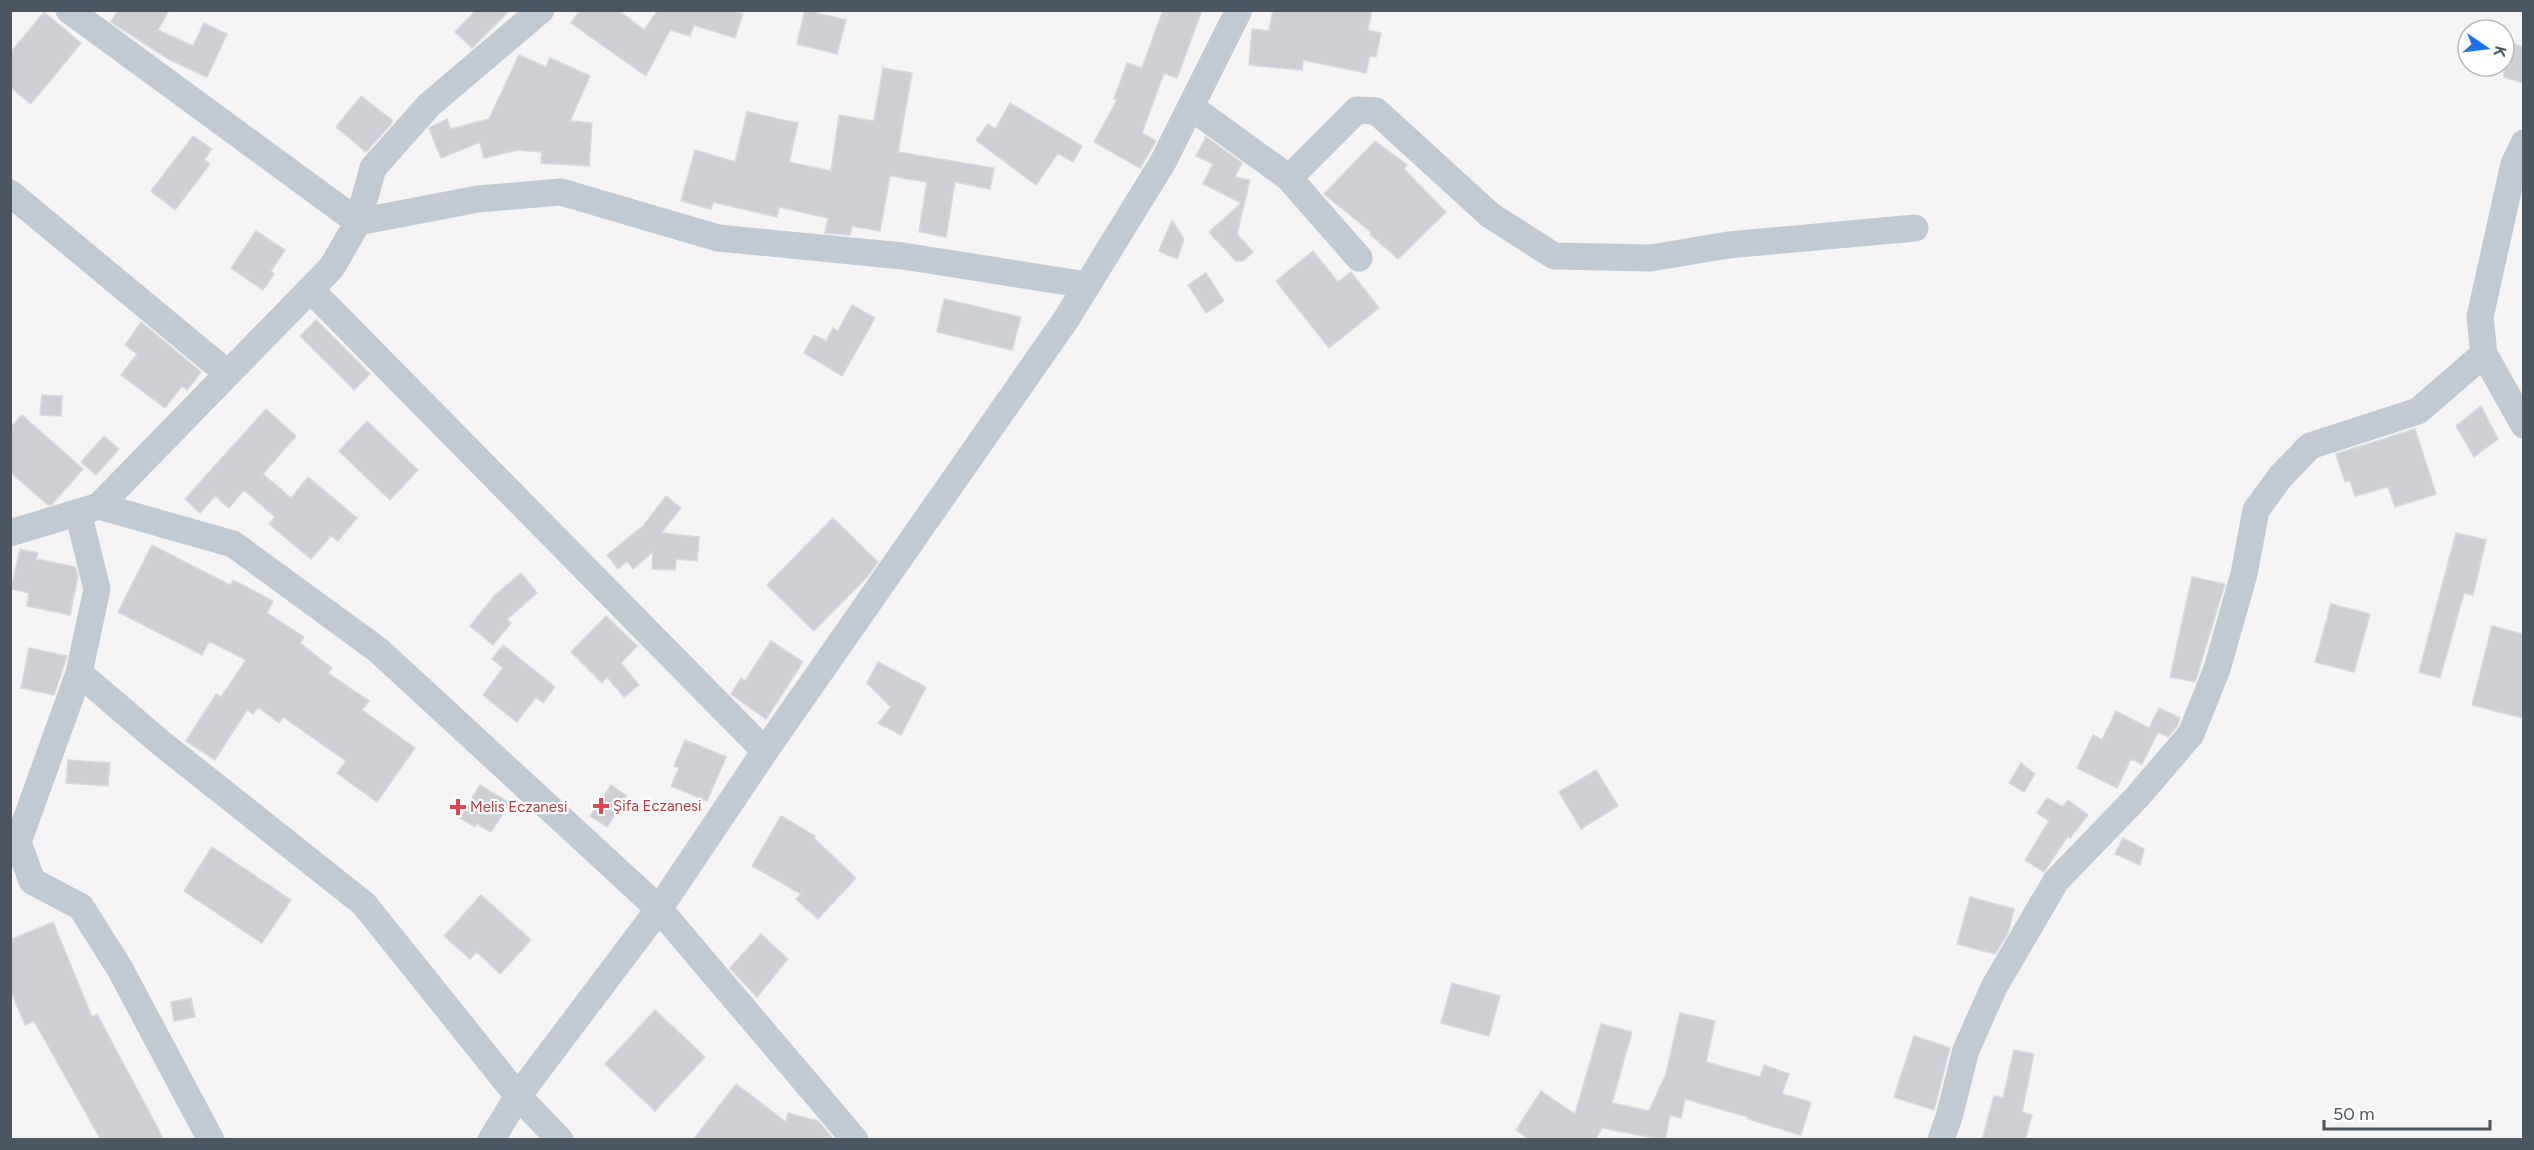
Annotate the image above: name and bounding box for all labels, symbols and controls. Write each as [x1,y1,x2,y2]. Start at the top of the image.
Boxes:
north arrow [2456,18,2516,78]
text: K [2489,44,2511,59]
place label: Şifa Eczanesi [613,797,702,815]
place label: Melis Eczanesi [470,798,567,816]
marker: Şifa Eczanesi [594,799,608,813]
marker: Melis Eczanesi [451,800,465,814]
scale bar [2324,1093,2490,1131]
text: 50 m [2333,1103,2375,1125]

